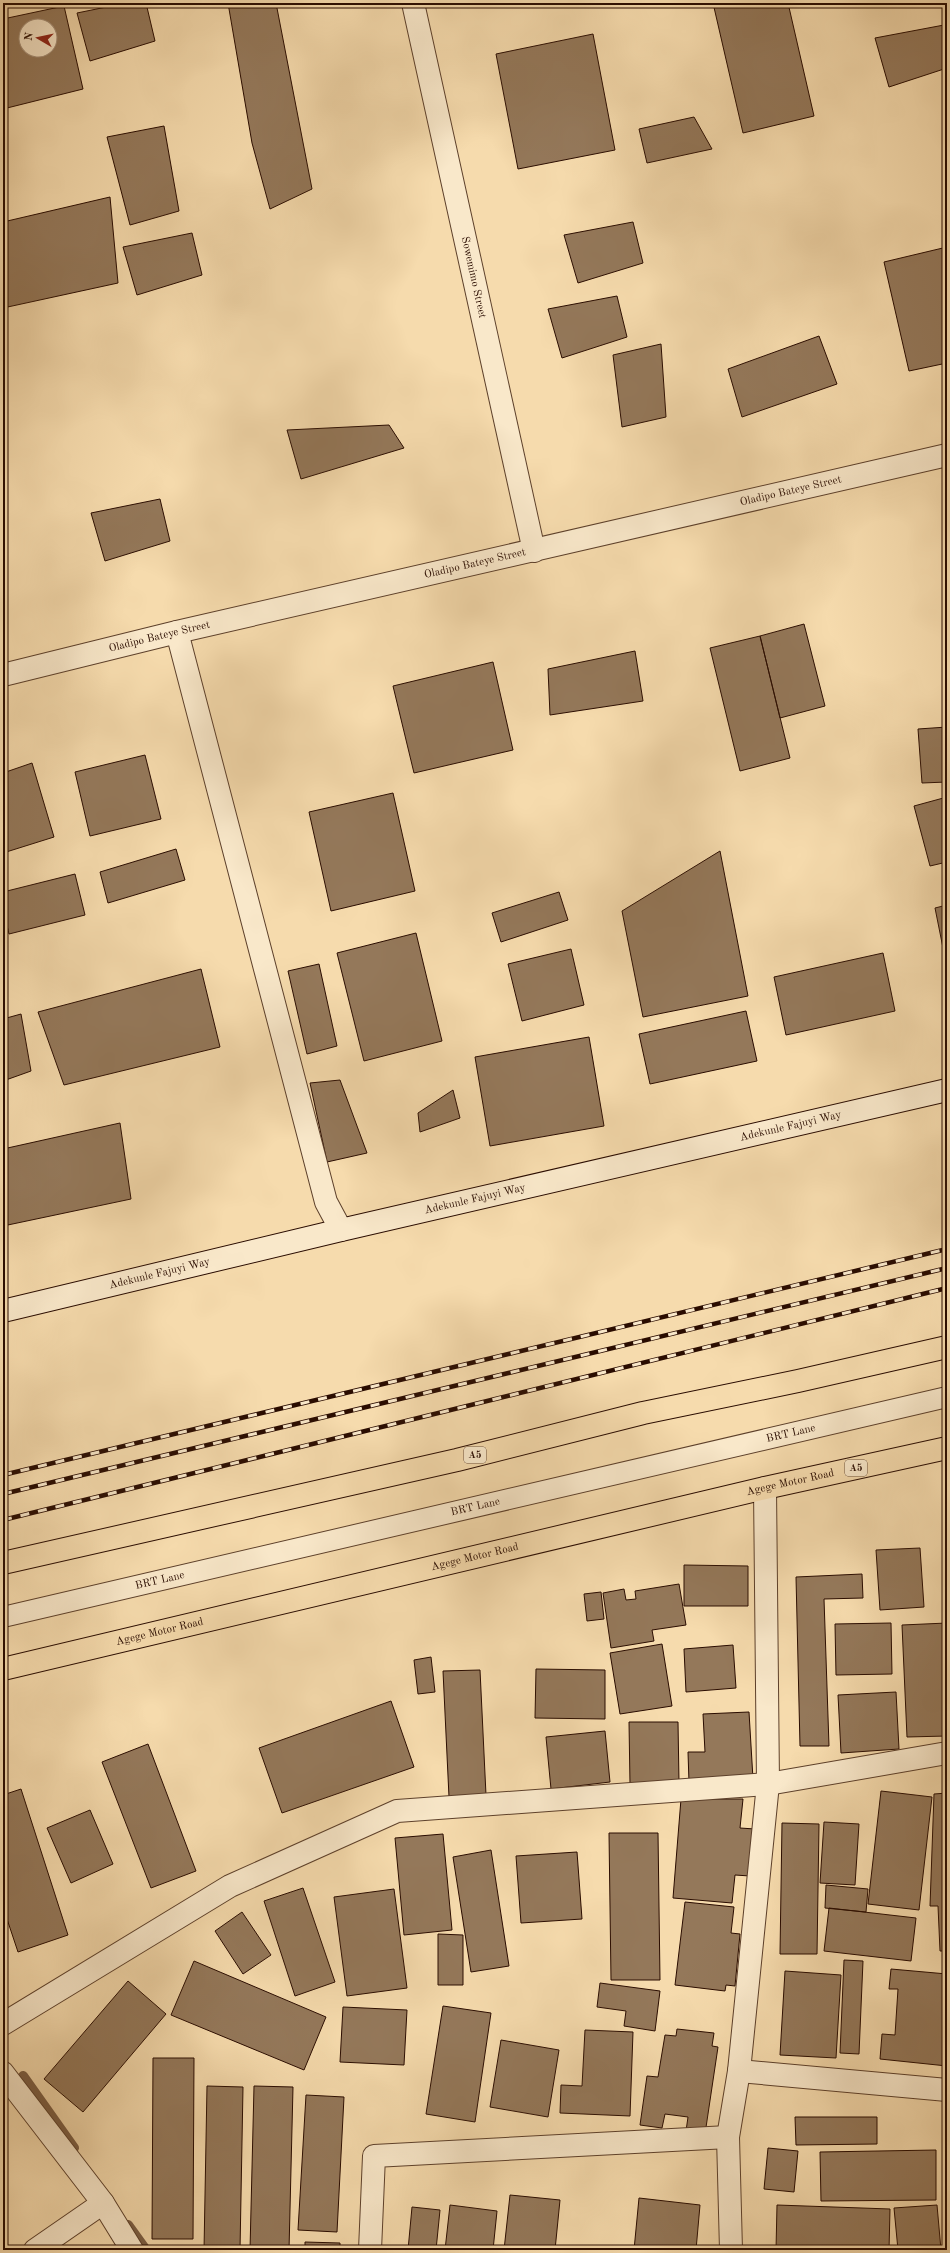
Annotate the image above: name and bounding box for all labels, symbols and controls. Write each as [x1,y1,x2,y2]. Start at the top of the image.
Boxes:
north arrow [18,18,58,58]
text: N [24,31,36,42]
street label: Sowemimo Street [459,235,488,319]
street label: Oladipo Bateye Street [739,474,843,508]
street label: Oladipo Bateye Street [423,546,527,580]
street label: Oladipo Bateye Street [108,619,211,654]
street label: Adekunle Fajuyi Way [739,1109,842,1143]
street label: Adekunle Fajuyi Way [423,1182,527,1216]
street label: Adekunle Fajuyi Way [108,1256,211,1291]
street label: BRT Lane [765,1422,817,1444]
road number: A5 [464,1447,486,1463]
road number: A5 [845,1460,867,1476]
street label: Agege Motor Road [745,1467,835,1498]
street label: BRT Lane [450,1496,501,1518]
street label: Agege Motor Road [430,1541,520,1573]
street label: BRT Lane [134,1569,186,1592]
street label: Agege Motor Road [115,1616,205,1648]

